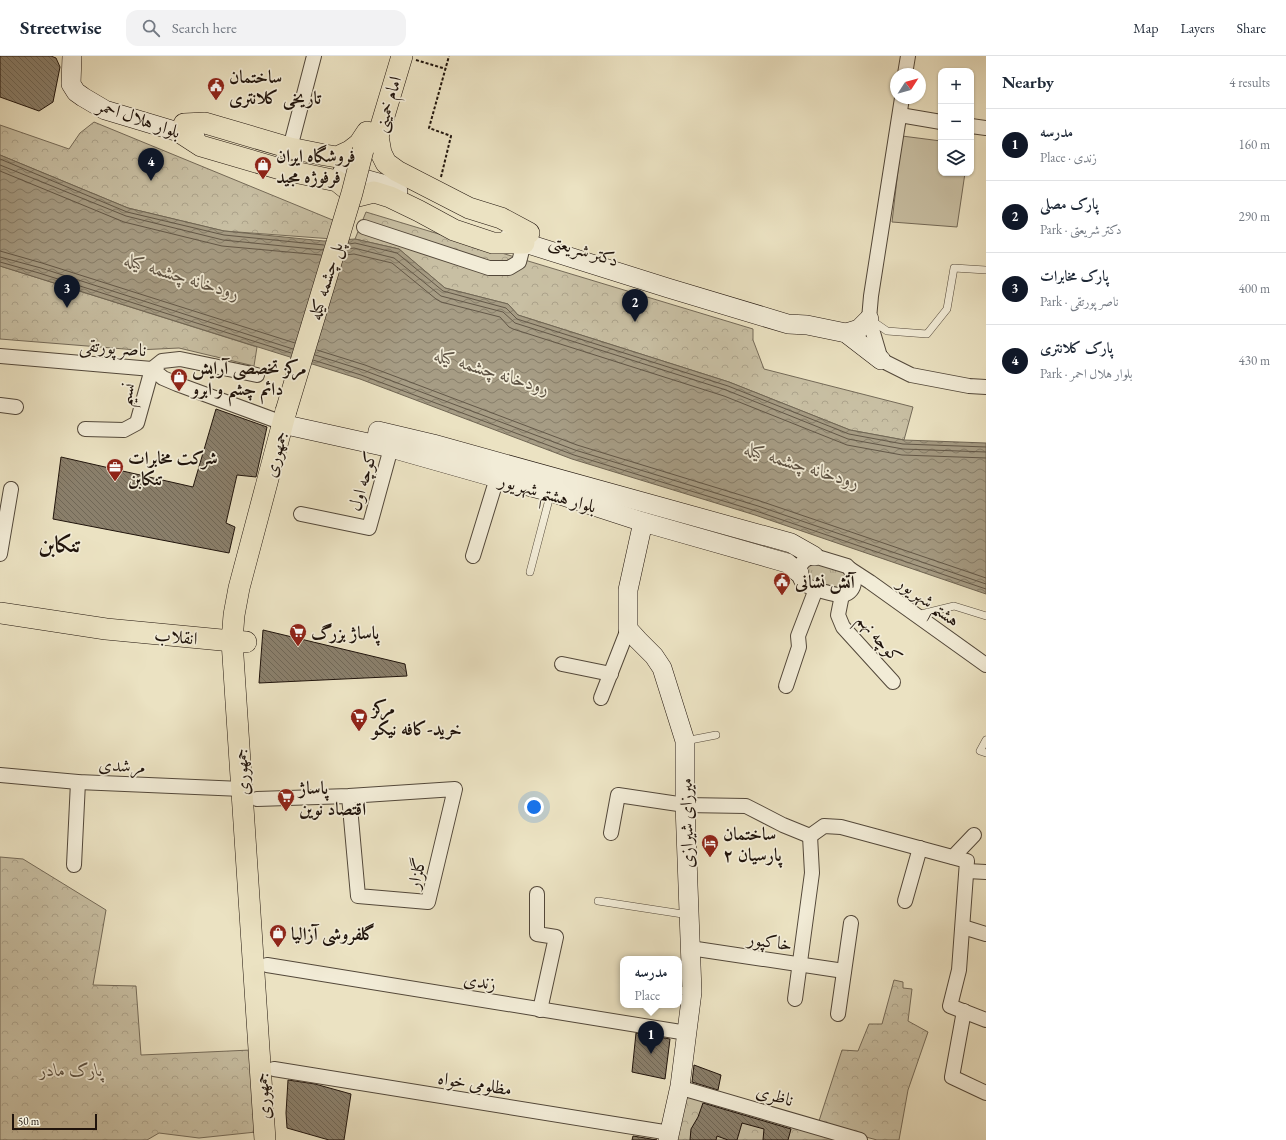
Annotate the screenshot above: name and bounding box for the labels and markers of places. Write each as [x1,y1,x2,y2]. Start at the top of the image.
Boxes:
place label: ساختمان تاریخی کلانتری [229,65,322,110]
public building icon: ساختمان تاریخی کلانتری [206,76,226,101]
place label: فروشگاه ایران فرفوژه مجید [276,144,356,189]
pin: 4 [138,148,164,181]
shop icon: فروشگاه ایران فرفوژه مجید [253,155,273,180]
pin: 3 [54,275,80,308]
pin: 2 [622,289,648,322]
place label: مرکز تخصصی آرایش دائم چشم و ابرو [190,356,307,407]
shop icon: مرکز تخصصی آرایش دائم چشم و ابرو [169,367,189,392]
place label: شرکت مخابرات تنکابن [128,446,218,490]
office icon: شرکت مخابرات تنکابن [105,457,125,482]
place label: آتش نشانی [794,570,857,594]
public building icon: آتش نشانی [772,571,792,596]
place label: پاساژ بزرگ [311,621,381,646]
supermarket icon: پاساژ بزرگ [288,622,308,647]
place label: مرکز خرید-کافه نیکو [370,696,462,740]
supermarket icon: مرکز خرید-کافه نیکو [349,707,369,732]
place label: پاساژ اقتصاد نوین [297,776,366,820]
supermarket icon: پاساژ اقتصاد نوین [276,787,296,812]
place label: ساختمان پارسیان ۲ [723,822,783,868]
hotel icon: ساختمان پارسیان ۲ [700,833,720,858]
place label: گلفروشی آزالیا [291,922,375,947]
shop icon: گلفروشی آزالیا [268,923,288,948]
pin: 1 [638,1021,664,1054]

